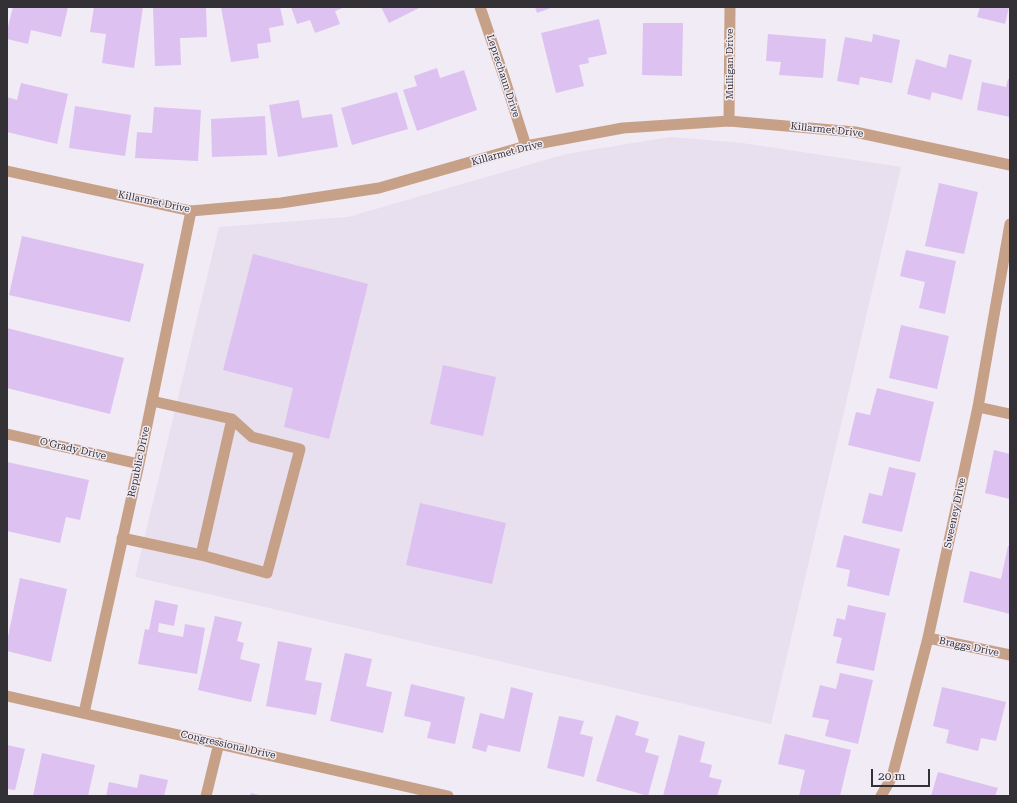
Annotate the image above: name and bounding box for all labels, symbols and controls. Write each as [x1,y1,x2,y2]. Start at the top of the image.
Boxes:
street label: Mulligan Drive [724,28,736,100]
street label: Leprechaun Drive [484,33,522,119]
street label: Killarmet Drive [790,120,864,140]
street label: Killarmet Drive [470,138,544,168]
street label: Killarmet Drive [117,189,191,215]
street label: Republic Drive [126,426,152,498]
street label: O'Grady Drive [39,436,107,462]
street label: Sweeney Drive [942,477,968,549]
street label: Braggs Drive [938,635,1000,659]
street label: Congressional Drive [179,728,277,762]
scale bar [873,761,932,787]
text: 20 m [878,769,905,783]

